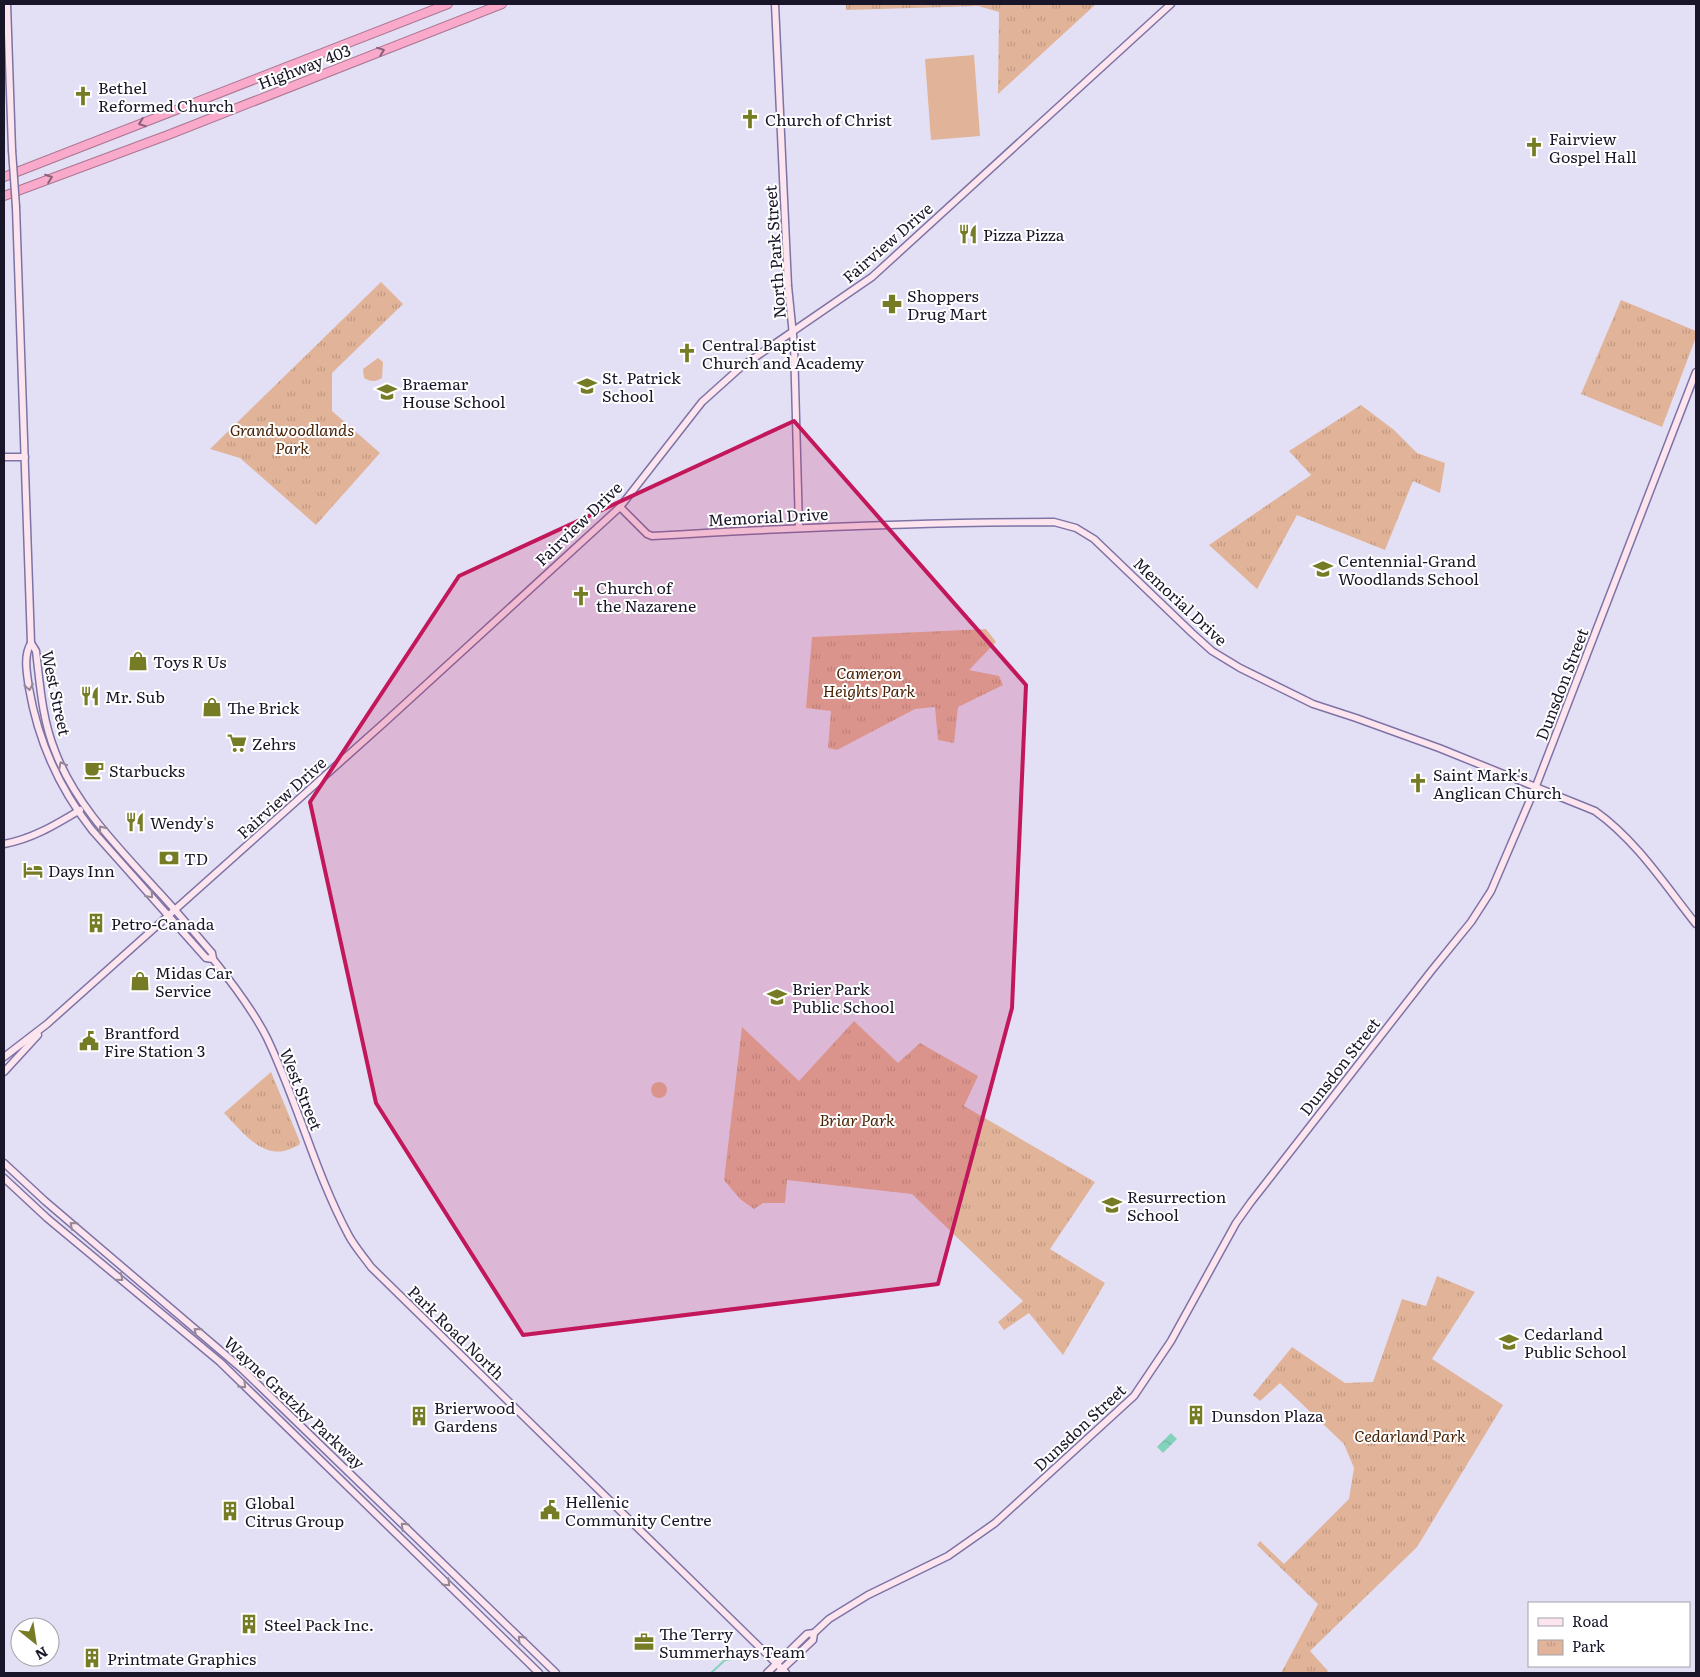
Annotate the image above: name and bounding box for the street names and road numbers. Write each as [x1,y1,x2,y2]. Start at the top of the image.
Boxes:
street label: Highway 403 [254,37,354,95]
street label: North Park Street [757,184,791,320]
street label: Fairview Drive [837,196,937,288]
street label: Fairview Drive [529,475,627,571]
street label: Memorial Drive [707,501,829,531]
street label: Memorial Drive [1129,551,1233,651]
street label: Dunsdon Street [1529,624,1594,744]
street label: West Street [36,648,78,738]
street label: Fairview Drive [231,750,331,844]
street label: Dunsdon Street [1293,1012,1385,1120]
street label: West Street [275,1044,330,1134]
street label: Park Road North [403,1279,511,1385]
street label: Wayne Gretzky Parkway [219,1330,372,1475]
street label: Dunsdon Street [1027,1377,1131,1476]

